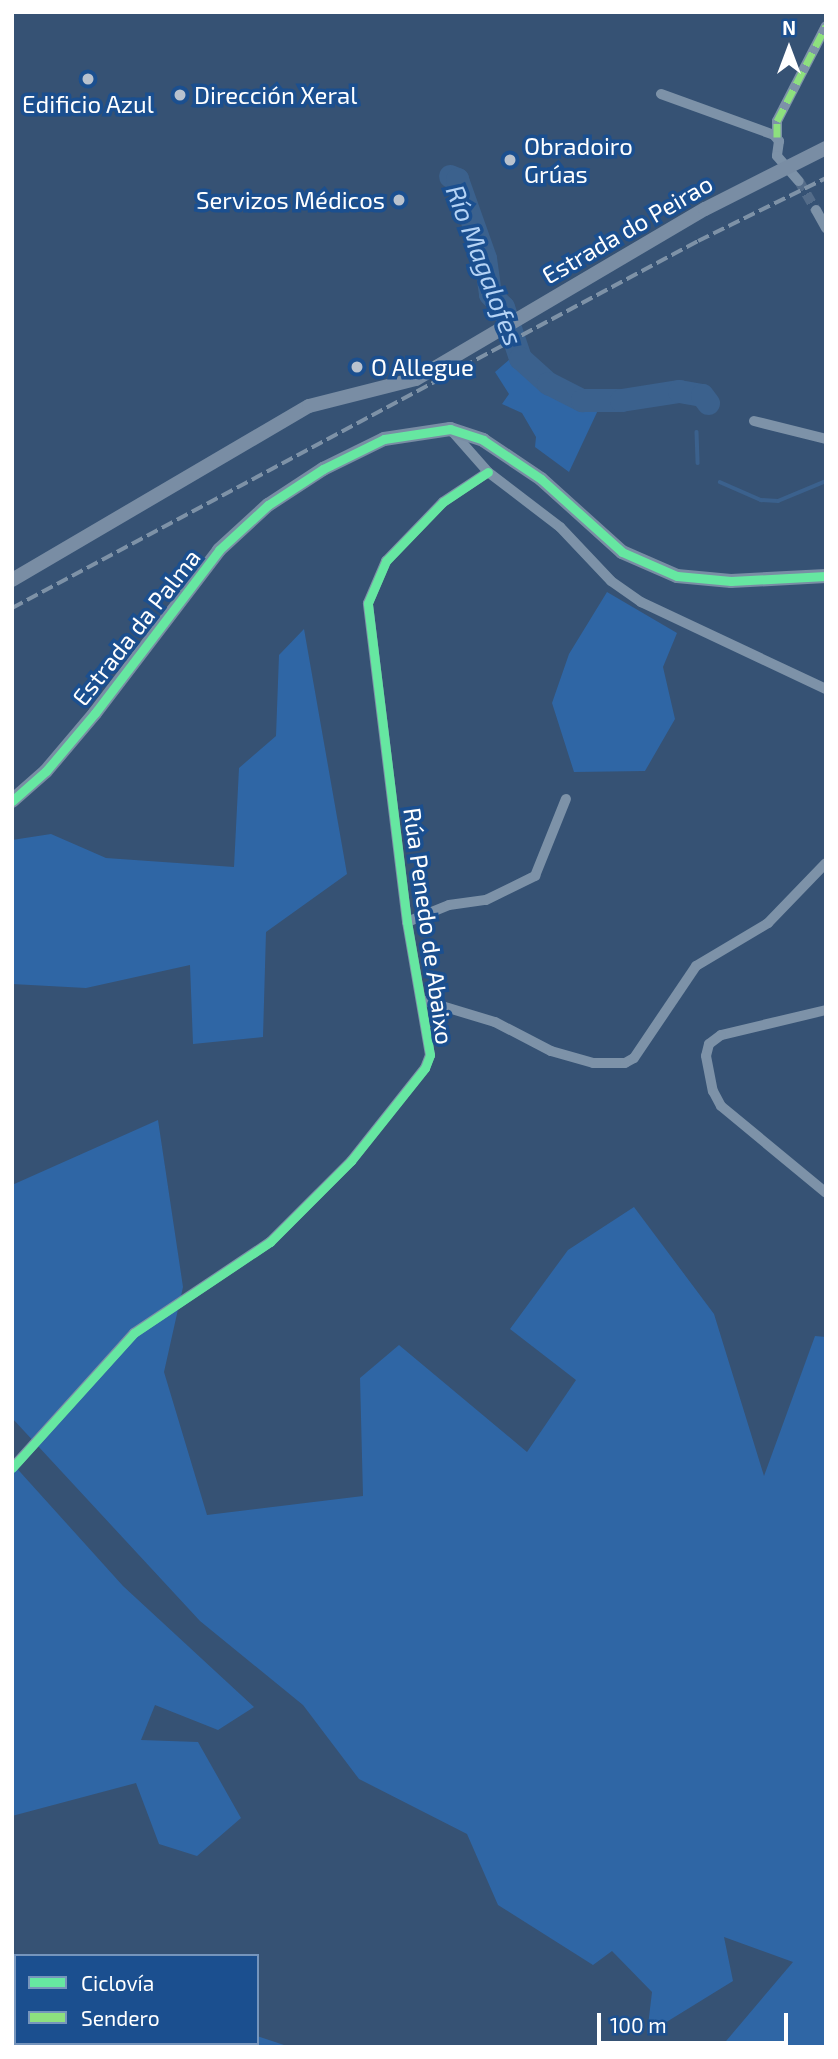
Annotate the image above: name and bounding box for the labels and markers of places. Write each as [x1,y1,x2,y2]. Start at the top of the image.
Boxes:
marker: Edificio Azul [80,71,96,87]
place label: Dirección Xeral [194,81,357,109]
marker: Dirección Xeral [172,87,188,103]
place label: Edificio Azul [22,90,154,118]
place label: Obradoiro Grúas [524,132,633,188]
marker: Obradoiro Grúas [502,152,518,168]
place label: Servizos Médicos [196,186,385,214]
marker: Servizos Médicos [391,192,407,208]
place label: O Allegue [371,353,474,381]
marker: O Allegue [349,359,365,375]

